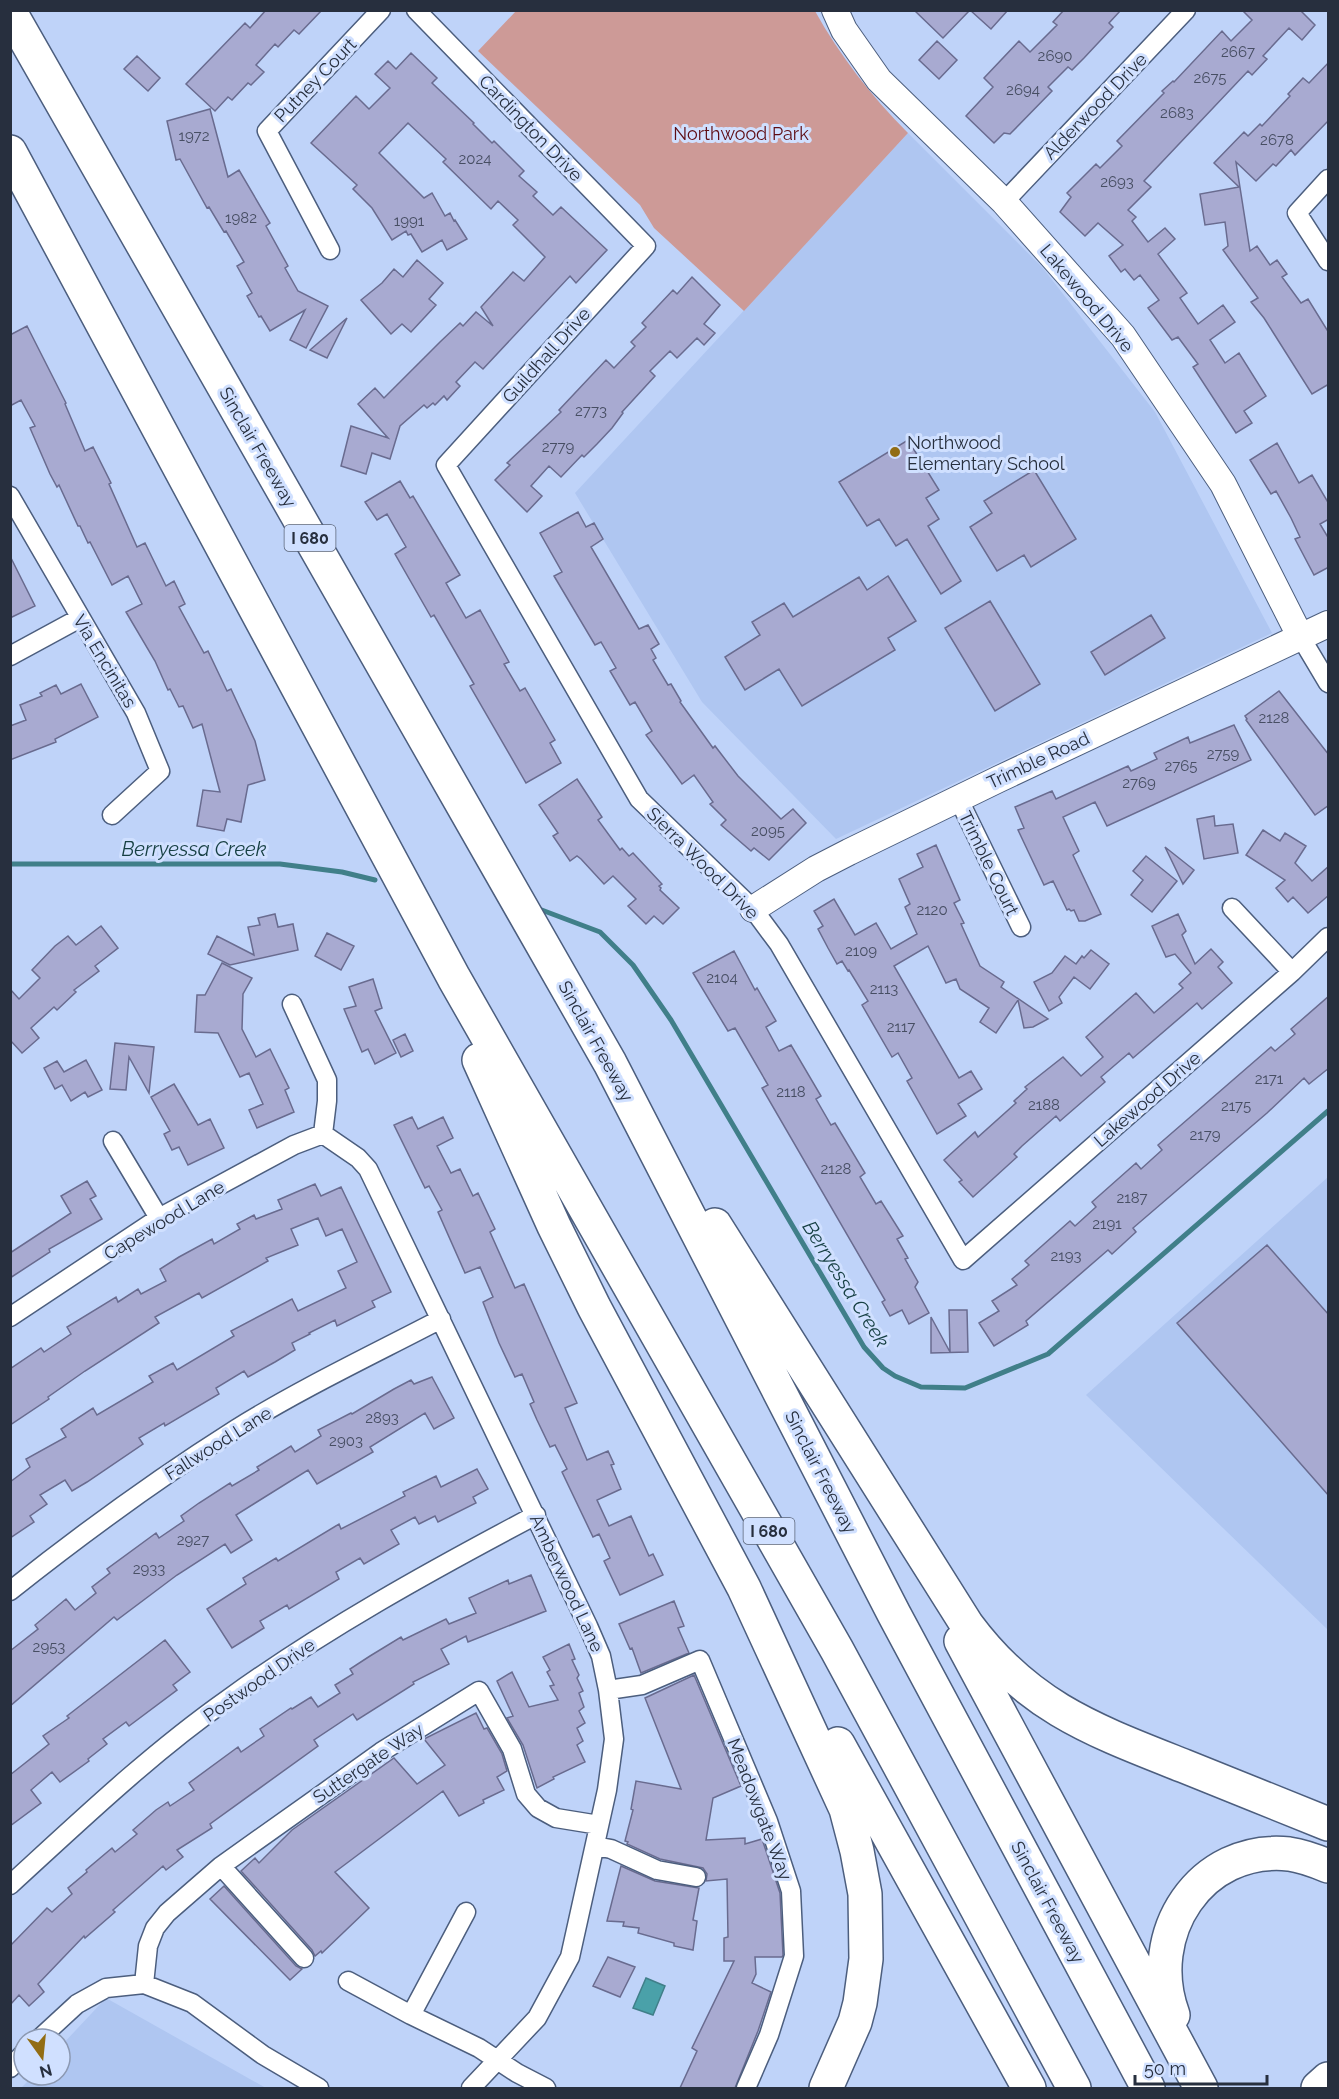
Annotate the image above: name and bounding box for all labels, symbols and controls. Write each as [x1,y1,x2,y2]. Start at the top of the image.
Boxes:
street label: Putney Court [270,34,360,126]
house number: 2667 [1221,43,1255,61]
house number: 2690 [1038,47,1072,65]
street label: Alderwood Drive [1039,48,1151,164]
house number: 2675 [1194,69,1226,87]
street label: Cardington Drive [475,71,587,186]
house number: 2694 [1006,81,1040,99]
house number: 2683 [1160,104,1194,122]
park label: Northwood Park [673,123,809,144]
house number: 1972 [179,127,210,145]
house number: 2678 [1260,131,1294,149]
house number: 2024 [458,150,492,168]
house number: 2693 [1100,173,1134,191]
house number: 1982 [225,209,257,227]
house number: 1991 [394,212,425,230]
street label: Lakewood Drive [1036,240,1138,356]
street label: Guildhall Drive [498,303,594,407]
street label: Sinclair Freeway [215,383,301,511]
house number: 2773 [575,402,607,420]
place label: Northwood Elementary School [907,432,1065,474]
house number: 2779 [542,438,575,456]
marker: Northwood Elementary School [888,445,902,459]
road number: I 680 [284,525,336,551]
street label: Via Encinitas [69,611,141,712]
house number: 2128 [1259,709,1290,727]
street label: Trimble Road [983,727,1093,793]
house number: 2759 [1207,745,1239,763]
house number: 2765 [1164,757,1198,775]
house number: 2769 [1122,774,1156,792]
street label: Sierra Wood Drive [643,803,764,924]
street label: Trimble Court [955,807,1023,919]
house number: 2095 [751,822,785,840]
water label: Berryessa Creek [122,837,267,861]
house number: 2120 [916,901,948,919]
house number: 2109 [845,942,877,960]
house number: 2104 [706,969,738,987]
street label: Sinclair Freeway [554,977,638,1105]
house number: 2113 [870,980,898,998]
house number: 2117 [887,1018,915,1036]
street label: Lakewood Drive [1089,1047,1205,1151]
house number: 2171 [1255,1070,1284,1088]
house number: 2118 [776,1083,806,1101]
house number: 2188 [1028,1096,1060,1114]
house number: 2175 [1221,1097,1251,1115]
house number: 2179 [1190,1126,1221,1144]
house number: 2128 [821,1160,852,1178]
street label: Capewood Lane [100,1176,228,1264]
house number: 2187 [1116,1189,1148,1207]
house number: 2191 [1092,1215,1122,1233]
water label: Berryessa Creek [797,1216,895,1352]
house number: 2193 [1050,1247,1082,1265]
street label: Fallwood Lane [161,1402,275,1484]
street label: Sinclair Freeway [781,1407,861,1537]
house number: 2893 [365,1409,399,1427]
house number: 2903 [329,1432,363,1450]
street label: Amberwood Lane [526,1511,608,1656]
road number: I 680 [744,1518,794,1544]
house number: 2927 [177,1531,209,1549]
house number: 2933 [133,1560,165,1578]
street label: Postwood Drive [199,1634,319,1726]
house number: 2953 [33,1638,65,1656]
street label: Suttergate Way [309,1718,427,1808]
street label: Meadowgate Way [723,1735,797,1883]
street label: Sinclair Freeway [1007,1838,1089,1967]
north arrow [12,2027,72,2087]
scale bar [1135,2048,1267,2086]
text: 50 m [1144,2058,1186,2079]
text: N [37,2060,54,2082]

